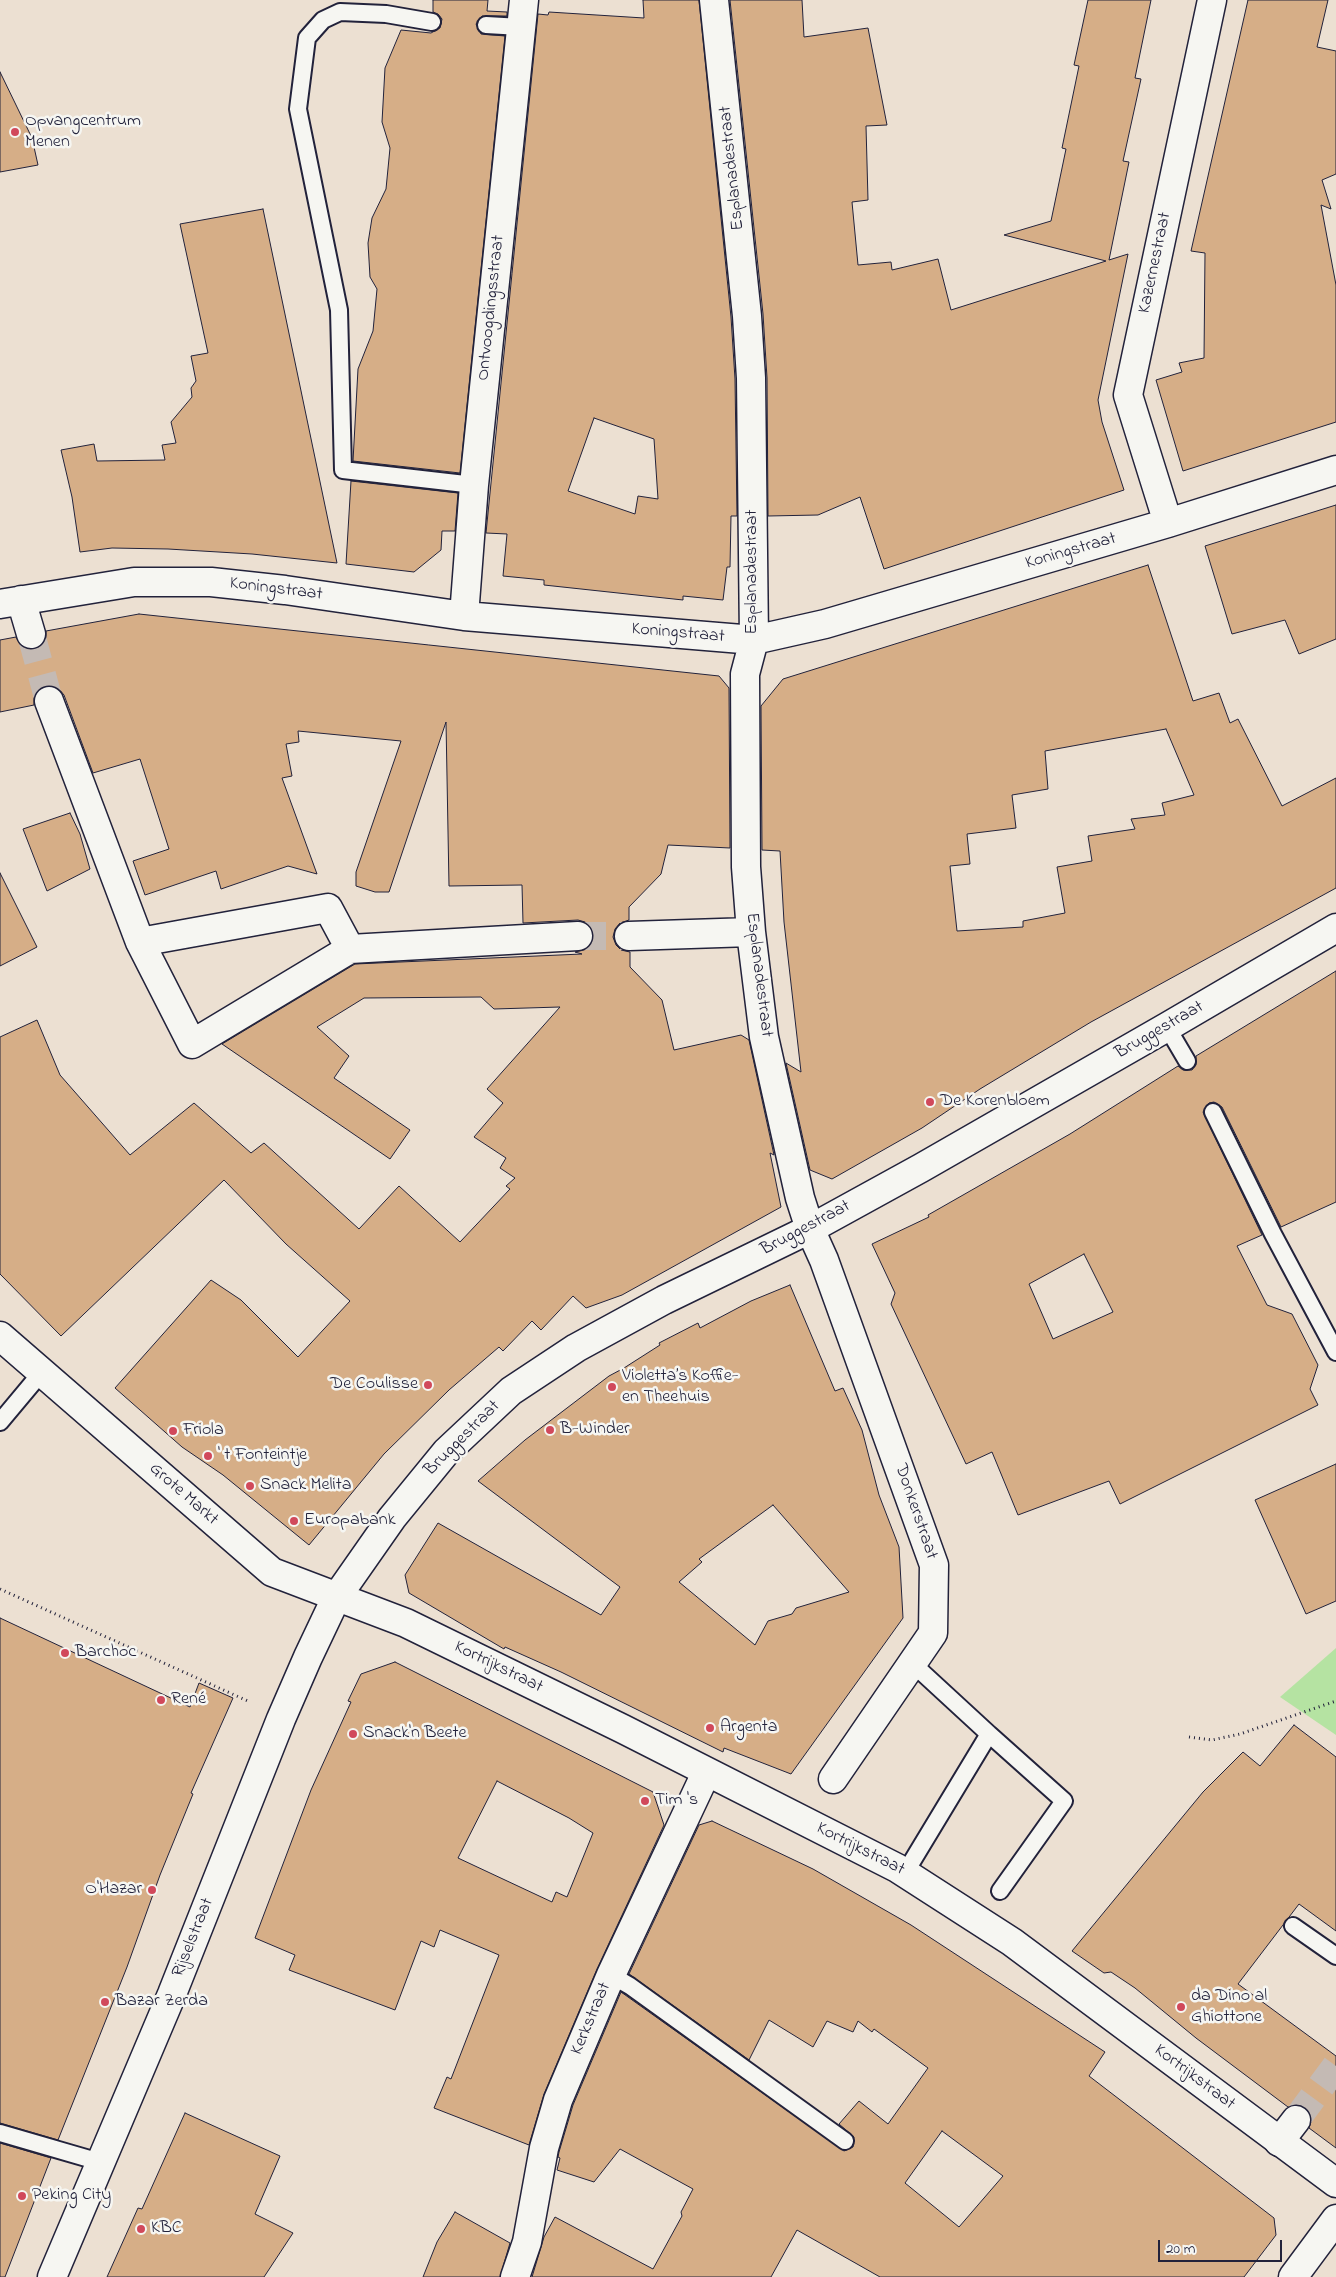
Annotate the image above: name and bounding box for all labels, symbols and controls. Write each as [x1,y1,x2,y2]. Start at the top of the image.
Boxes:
street label: Esplanadestraat [716,105,750,231]
place label: Opvangcentrum Menen [25,111,141,154]
marker: Opvangcentrum Menen [9,126,21,138]
street label: Kazernestraat [1135,210,1177,316]
street label: Ontvoogdingsstraat [474,234,510,382]
street label: Esplanadestraat [742,509,764,635]
street label: Koningstraat [1023,529,1119,575]
street label: Koningstraat [228,574,324,606]
street label: Koningstraat [631,619,725,649]
street label: Esplanadestraat [740,912,776,1038]
street label: Bruggestraat [1112,997,1208,1065]
place label: De Korenbloem [940,1091,1050,1113]
marker: De Korenbloem [924,1096,936,1108]
street label: Bruggestraat [757,1196,855,1262]
place label: Violetta’s Koffie- en Theehuis [622,1366,739,1408]
place label: De Coulisse [330,1374,418,1396]
marker: De Coulisse [422,1379,434,1391]
marker: Violetta’s Koffie- en Theehuis [606,1381,618,1393]
street label: Bruggestraat [421,1397,505,1481]
place label: B-Winder [560,1419,630,1441]
place label: Friola [183,1420,224,1442]
marker: B-Winder [544,1424,556,1436]
marker: Friola [167,1425,179,1437]
place label: ' t Fonteintje [218,1445,307,1467]
marker: ' t Fonteintje [202,1450,214,1462]
street label: Grote Markt [144,1459,222,1531]
street label: Donkerstraat [889,1462,941,1562]
place label: Snack Melita [260,1475,352,1497]
marker: Snack Melita [244,1480,256,1492]
place label: Europabank [304,1510,396,1532]
marker: Europabank [288,1515,300,1527]
street label: Kortrijkstraat [450,1637,546,1699]
place label: Barchoc [75,1642,136,1664]
marker: Barchoc [59,1647,71,1659]
place label: René [171,1689,206,1711]
marker: René [155,1694,167,1706]
place label: Argenta [720,1717,777,1739]
marker: Argenta [704,1722,716,1734]
place label: Snack'n Beete [363,1723,467,1745]
marker: Snack'n Beete [347,1728,359,1740]
place label: Tim 's [655,1790,698,1812]
marker: Tim 's [639,1795,651,1807]
street label: Kortrijkstraat [812,1819,908,1881]
place label: O'Hazar [85,1879,142,1901]
marker: O'Hazar [146,1884,158,1896]
street label: Rijselstraat [168,1895,220,1981]
street label: Kerkstraat [567,1980,617,2058]
place label: da Dino al Ghiottone [1191,1986,1267,2028]
place label: Bazar Zerda [115,1991,208,2013]
marker: Bazar Zerda [99,1996,111,2008]
marker: da Dino al Ghiottone [1175,2001,1187,2013]
street label: Kortrijkstraat [1149,2040,1239,2116]
place label: Peking City [32,2185,111,2207]
marker: Peking City [16,2190,28,2202]
place label: KBC [151,2218,182,2240]
marker: KBC [135,2223,147,2235]
scale bar [1161,2230,1285,2262]
text: 20 m [1166,2238,1195,2260]

